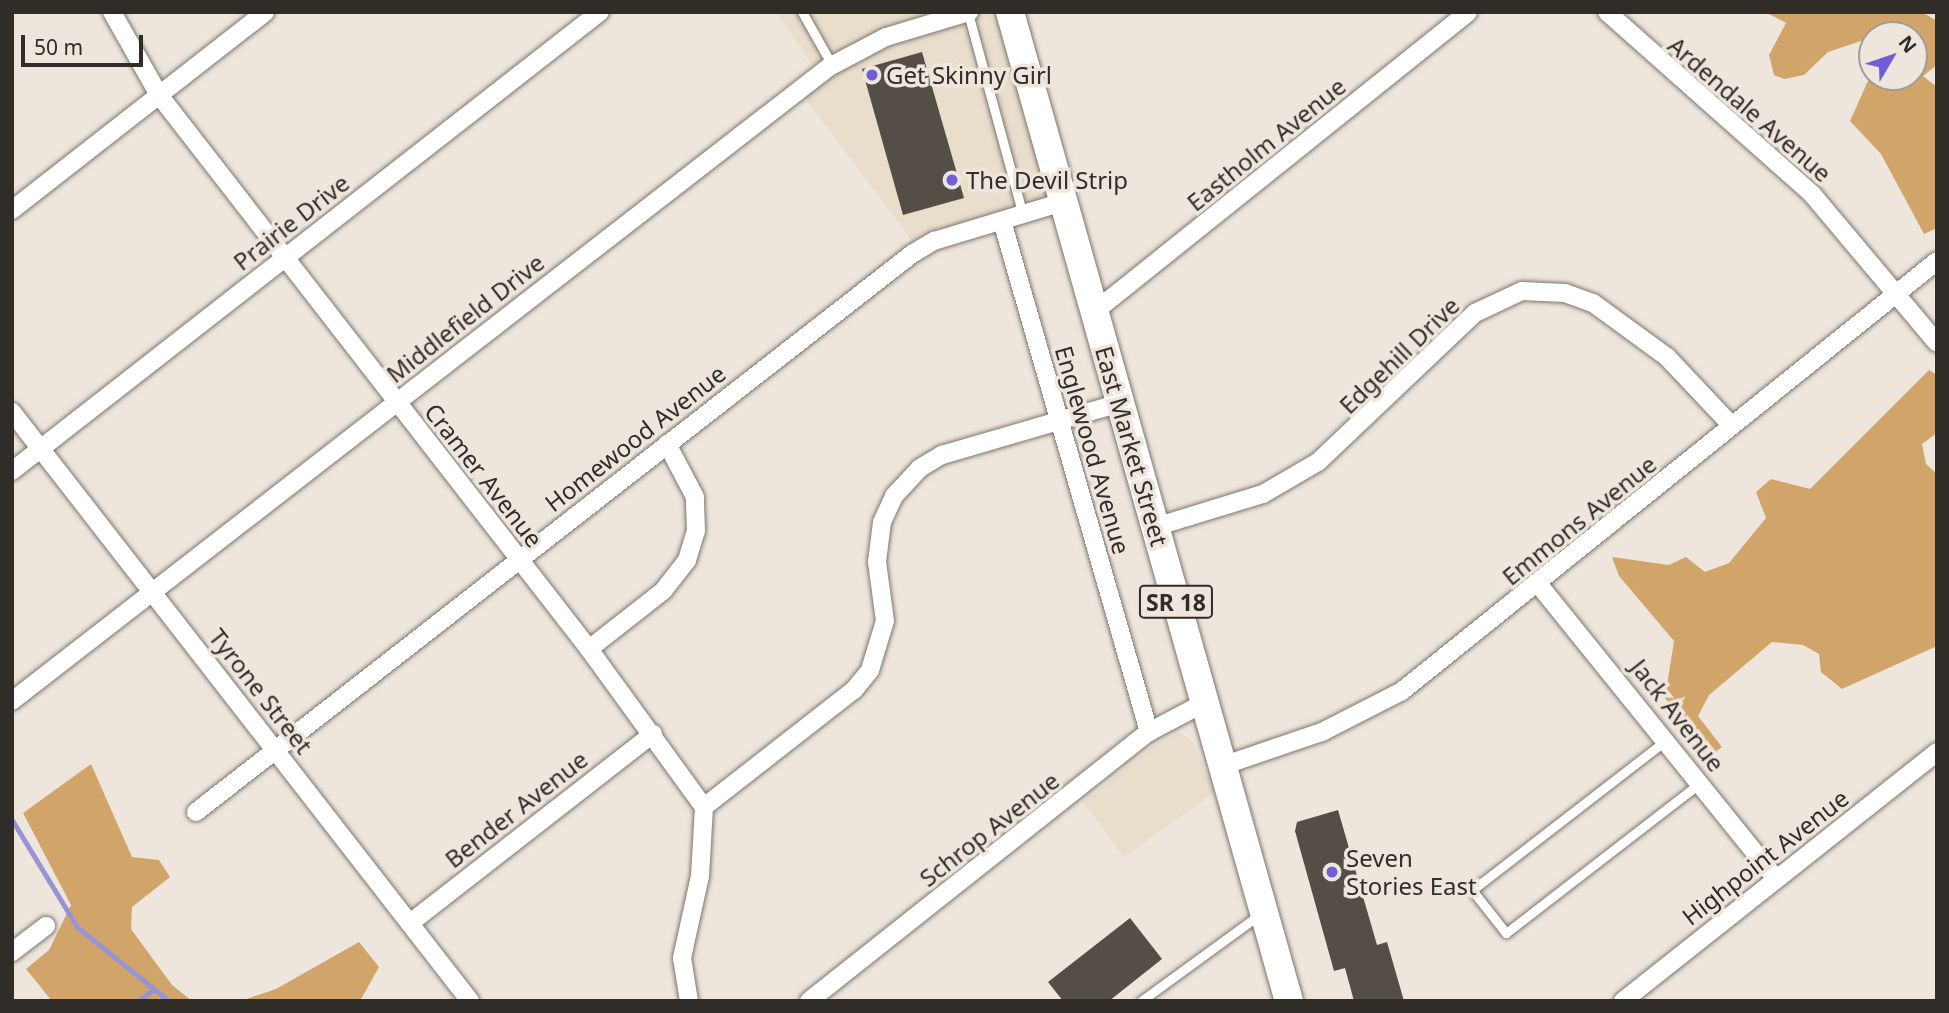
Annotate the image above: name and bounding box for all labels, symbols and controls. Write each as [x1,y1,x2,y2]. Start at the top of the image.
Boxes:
scale bar [24,21,147,65]
north arrow [1858,21,1928,91]
street label: Ardendale Avenue [1663,30,1837,188]
text: N [1893,30,1923,58]
text: 50 m [34,33,83,61]
place label: Get Skinny Girl [886,61,1052,89]
marker: Get Skinny Girl [864,67,880,83]
street label: Eastholm Avenue [1181,71,1351,217]
place label: The Devil Strip [966,166,1128,194]
street label: Prairie Drive [227,168,355,276]
marker: The Devil Strip [944,172,960,188]
street label: Middlefield Drive [381,248,549,388]
street label: Edgehill Drive [1333,291,1465,419]
street label: Englewood Avenue [1049,343,1137,557]
street label: East Market Street [1090,343,1174,549]
street label: Homewood Avenue [539,359,731,517]
street label: Cramer Avenue [419,397,549,553]
street label: Emmons Avenue [1496,449,1662,591]
road number: SR 18 [1138,582,1214,622]
street label: Tyrone Street [203,623,319,759]
street label: Jack Avenue [1625,653,1731,777]
street label: Bender Avenue [439,744,593,874]
street label: Schrop Avenue [914,766,1064,892]
street label: Highpoint Avenue [1676,783,1854,931]
place label: Seven Stories East [1346,844,1477,900]
marker: Seven Stories East [1324,864,1340,880]

